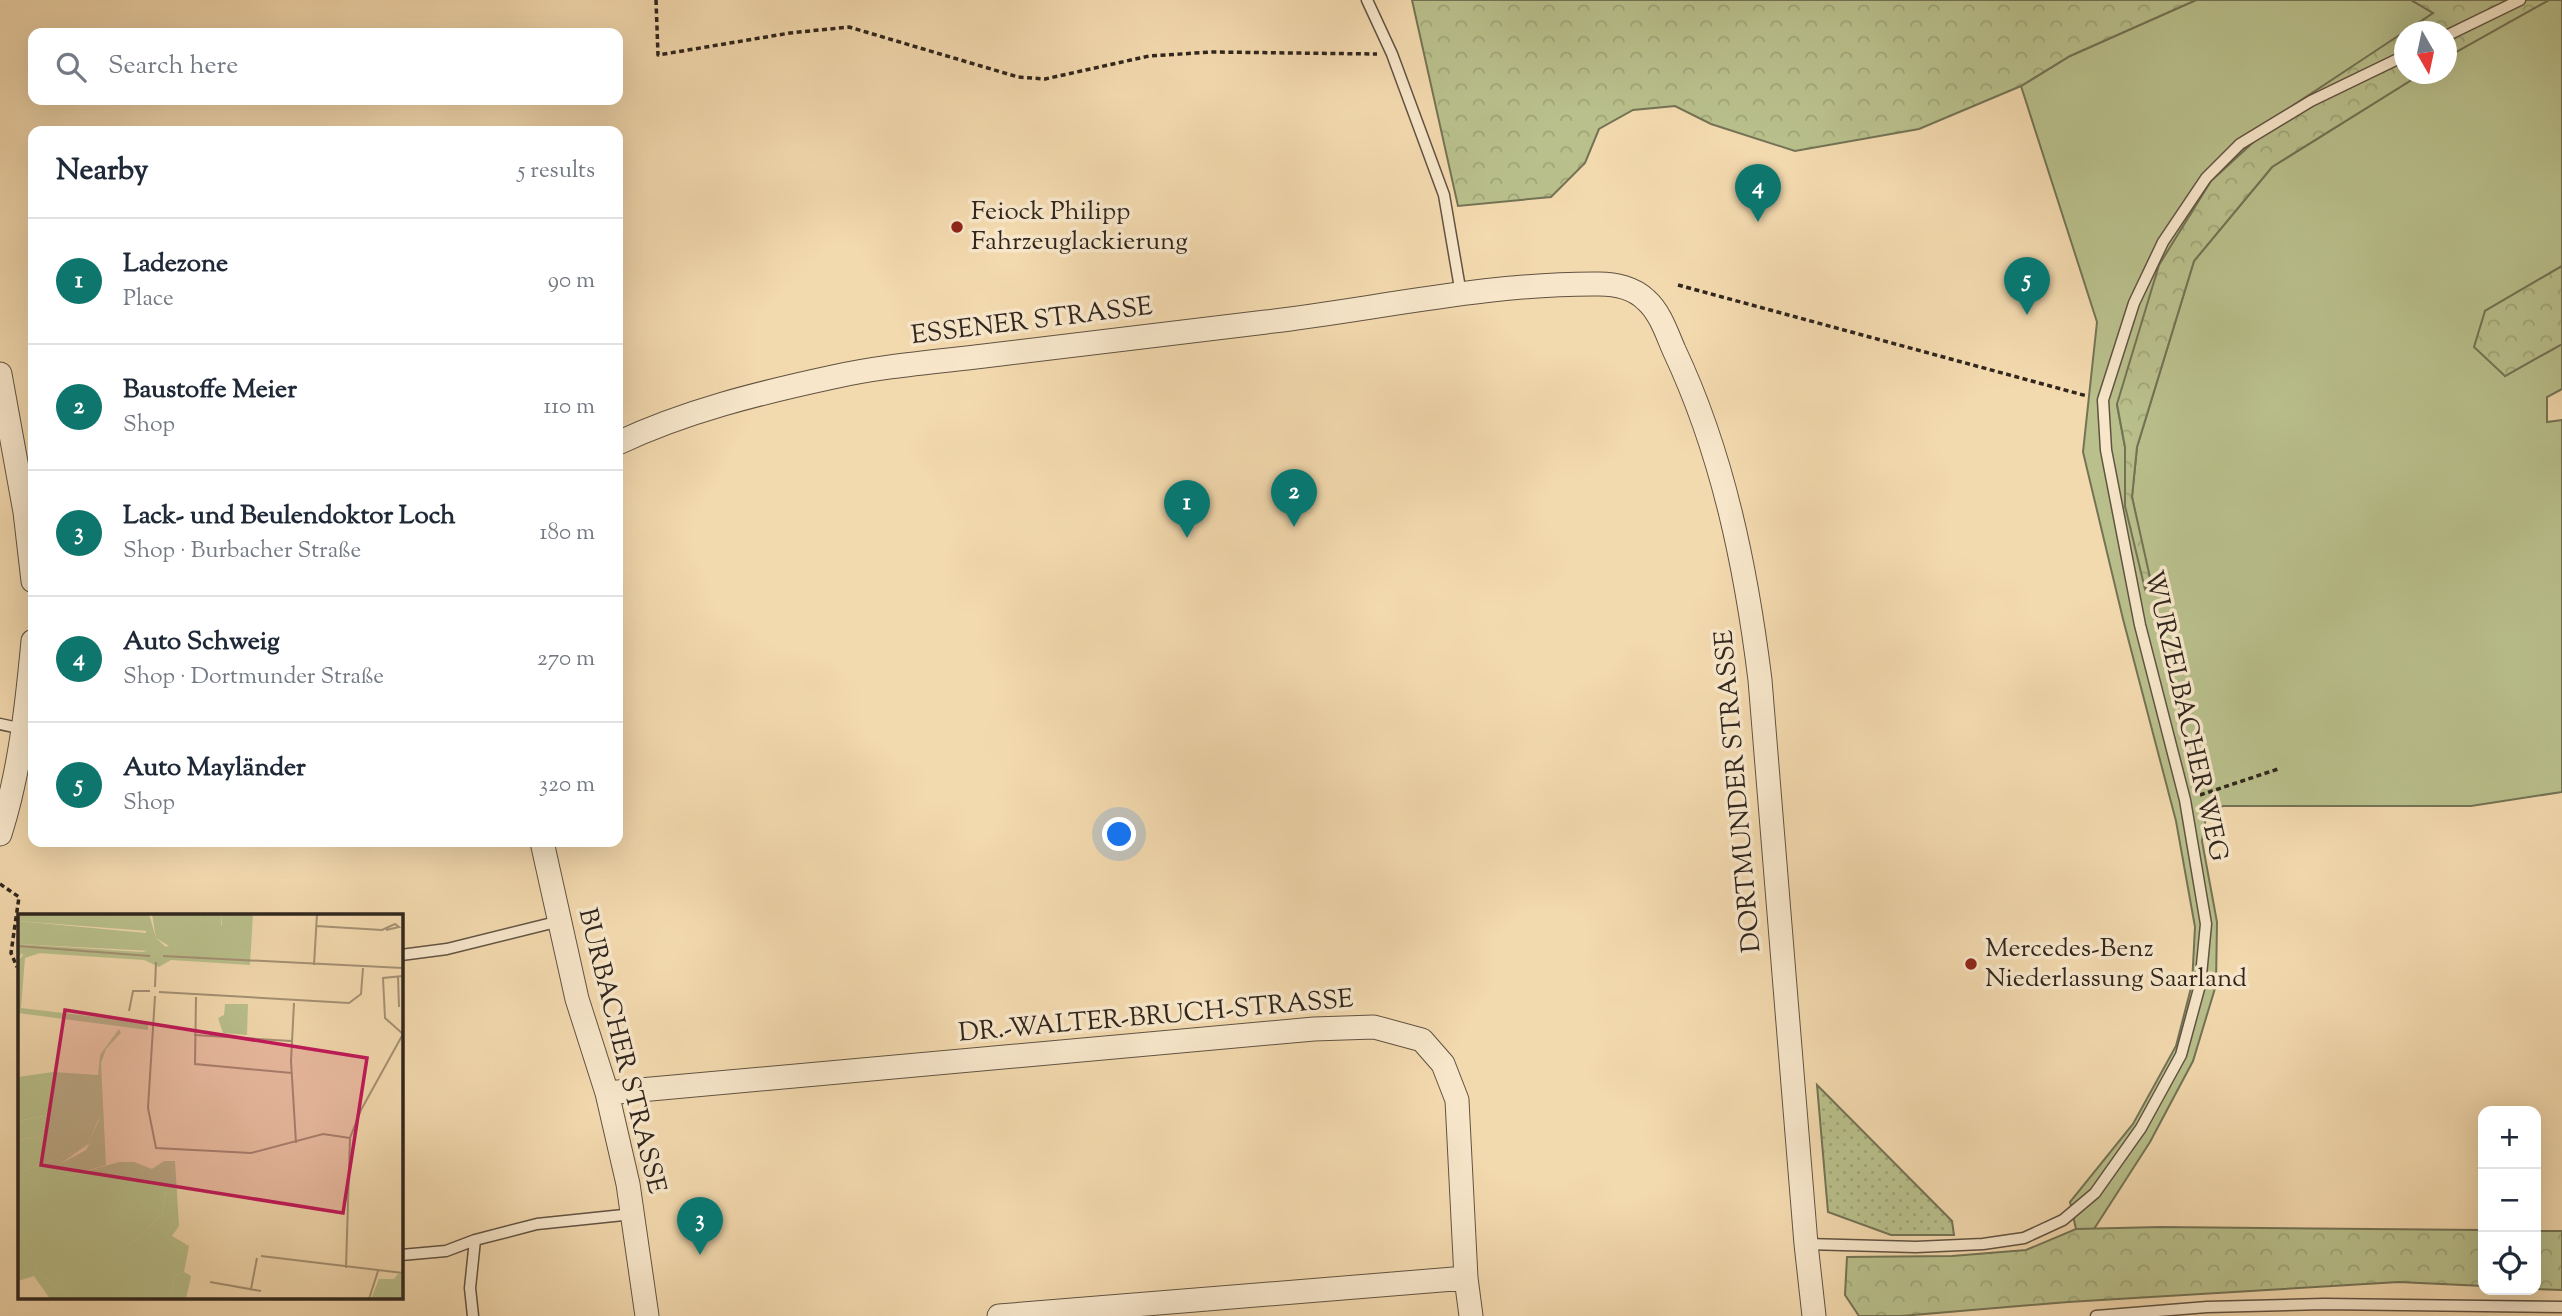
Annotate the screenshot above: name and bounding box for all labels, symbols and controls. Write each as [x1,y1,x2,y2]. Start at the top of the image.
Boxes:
north arrow [2394,21,2457,84]
search box [28,28,623,105]
icon: search [52,48,90,86]
text: Search here [108,48,238,85]
text: Nearby [56,150,148,193]
text: 5 results [518,155,595,188]
pin: 4 [1735,164,1781,222]
place label: Feiock Philipp Fahrzeuglackierung [971,194,1188,261]
marker: Feiock Philipp Fahrzeuglackierung [949,219,965,235]
text: Ladezone [123,246,228,283]
pin: 5 [2004,257,2050,315]
text: 1 [75,265,83,298]
text: 90 m [548,265,595,298]
text: Place [123,283,174,316]
street label: ESSENER STRASSE [909,289,1155,355]
text: Baustoffe Meier [123,372,297,409]
text: 2 [74,391,84,424]
text: 110 m [544,391,595,424]
text: Shop [123,409,175,442]
pin: 2 [1271,469,1317,527]
pin: 1 [1164,480,1210,538]
text: Lack- und Beulendoktor Loch [123,498,456,535]
text: 3 [74,517,84,550]
text: 180 m [540,517,595,550]
text: Shop · Burbacher Straße [123,535,361,568]
street label: WURZELBACHER WEG [2134,567,2236,865]
text: Auto Schweig [123,624,280,661]
street label: DORTMUNDER STRASSE [1706,628,1772,954]
text: 4 [73,643,85,676]
text: 270 m [537,643,595,676]
text: Shop · Dortmunder Straße [123,661,384,694]
text: Auto Mayländer [123,750,306,787]
text: 5 [75,769,83,802]
text: 320 m [539,769,595,802]
text: Shop [123,787,175,820]
your location [1102,817,1136,851]
street label: BURBACHER STRASSE [568,904,674,1198]
inset map [18,914,402,1298]
place label: Mercedes-Benz Niederlassung Saarland [1985,931,2247,998]
marker: Mercedes-Benz Niederlassung Saarland [1963,956,1979,972]
street label: DR.-WALTER-BRUCH-STRASSE [957,981,1355,1053]
map controls [2478,1106,2541,1295]
button: + [2478,1106,2541,1169]
button: − [2478,1169,2541,1232]
pin: 3 [677,1197,723,1255]
button: locate [2478,1232,2541,1295]

